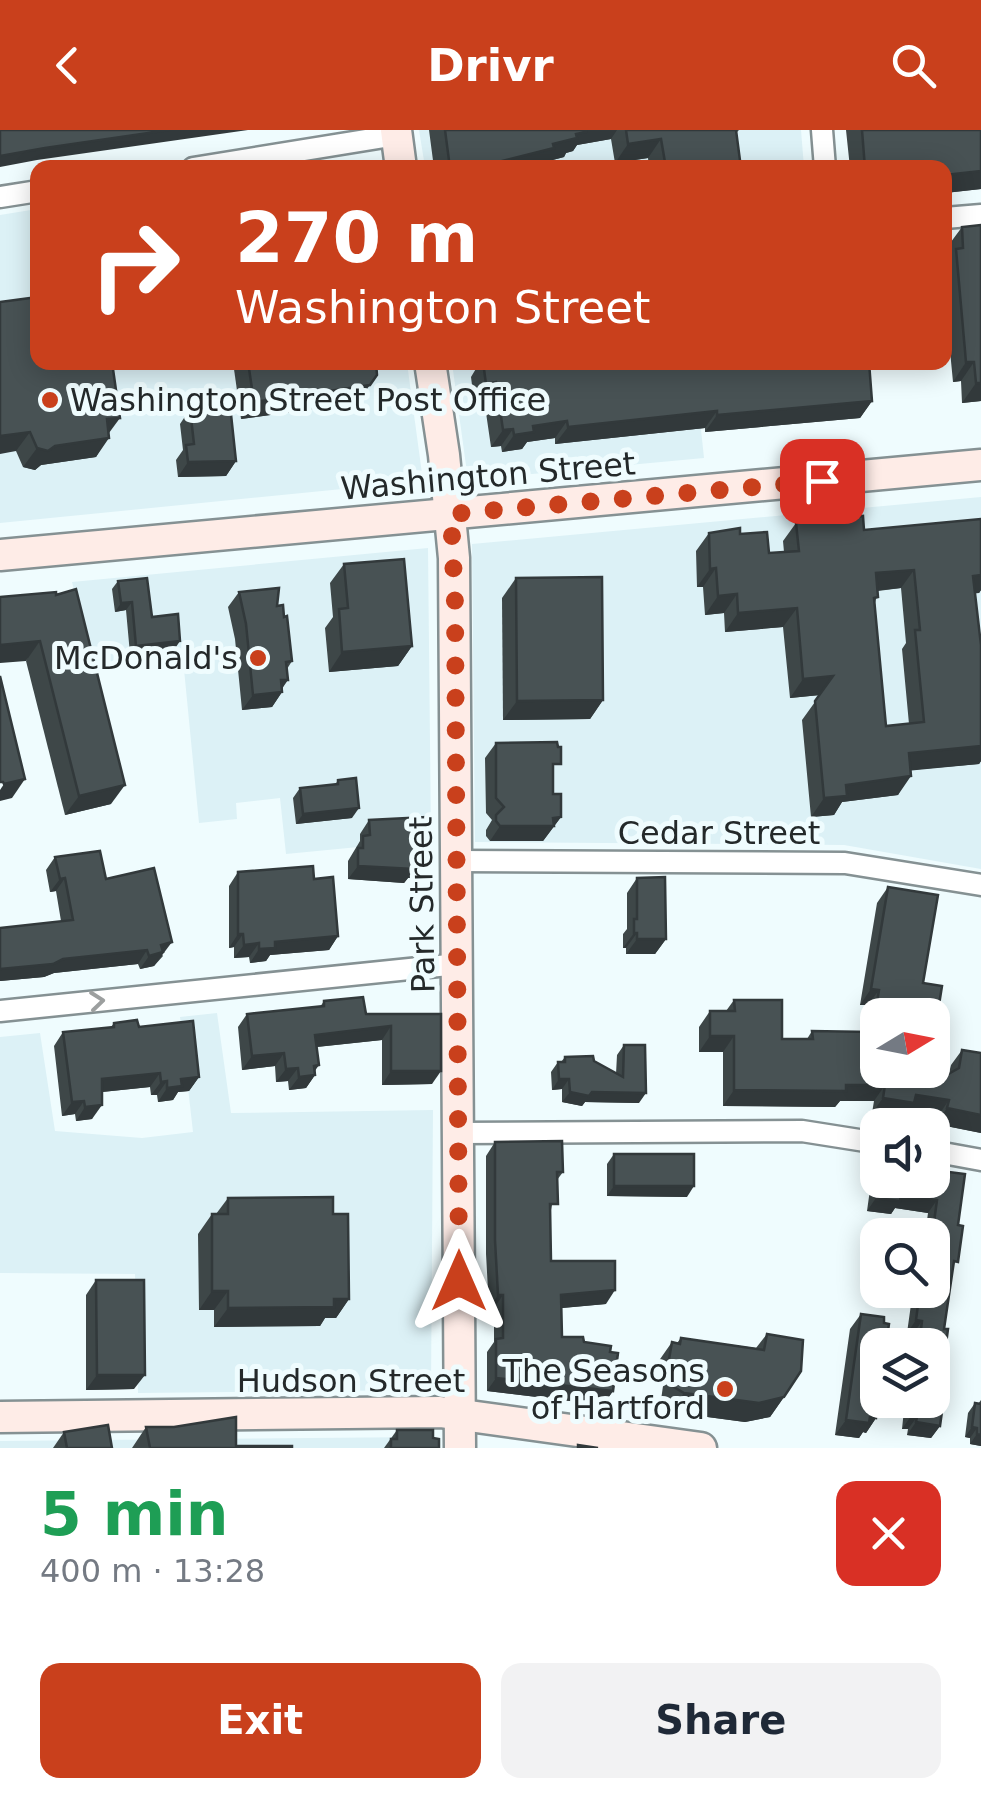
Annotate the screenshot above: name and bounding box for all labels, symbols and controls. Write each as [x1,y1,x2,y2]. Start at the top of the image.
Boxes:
icon: back [40,38,95,93]
icon: search [886,38,941,93]
text: Drivr [427,39,554,92]
text: 270 m [235,197,478,279]
icon: right [70,200,200,330]
text: Washington Street [235,281,650,334]
place label: Washington Street Post Office [70,381,546,419]
marker: Washington Street Post Office [39,389,61,411]
pin [780,439,865,524]
street label: Washington Street [339,444,637,508]
icon: arrive [795,454,850,509]
place label: McDonald's [54,639,238,677]
marker: McDonald's [247,647,269,669]
street label: Cedar Street [618,814,820,852]
street label: Park Street [401,816,443,994]
one-way arrow [89,991,105,1012]
north arrow [860,998,950,1088]
map controls [860,998,950,1418]
button: sound [860,1108,950,1198]
button: search [860,1218,950,1308]
position arrow [407,1229,511,1333]
button: layers [860,1328,950,1418]
place label: The Seasons of Hartford [502,1352,705,1427]
street label: Hudson Street [237,1362,465,1400]
marker: The Seasons of Hartford [714,1378,736,1400]
text: 5 min [40,1479,228,1549]
button: close [836,1481,941,1586]
text: 400 m · 13:28 [40,1552,265,1590]
button: Exit [40,1663,481,1778]
button: Share [501,1663,941,1778]

